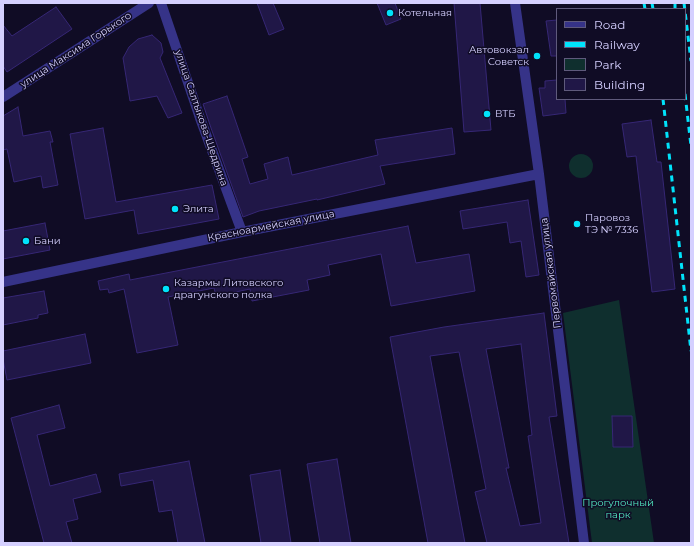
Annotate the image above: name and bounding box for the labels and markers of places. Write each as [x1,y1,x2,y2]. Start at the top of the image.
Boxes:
place label: Котельная [398,7,452,19]
marker: Котельная [385,8,395,18]
place label: Автовокзал Советск [469,44,529,68]
marker: Автовокзал Советск [532,51,542,61]
place label: ВТБ [495,108,515,120]
marker: ВТБ [482,109,492,119]
place label: Элита [183,203,214,215]
marker: Элита [170,204,180,214]
place label: Паровоз ТЭ № 7336 [585,212,638,236]
marker: Паровоз ТЭ № 7336 [572,219,582,229]
place label: Бани [34,235,61,247]
marker: Бани [21,236,31,246]
place label: Казармы Литовского драгунского полка [174,277,283,300]
marker: Казармы Литовского драгунского полка [161,284,171,294]

